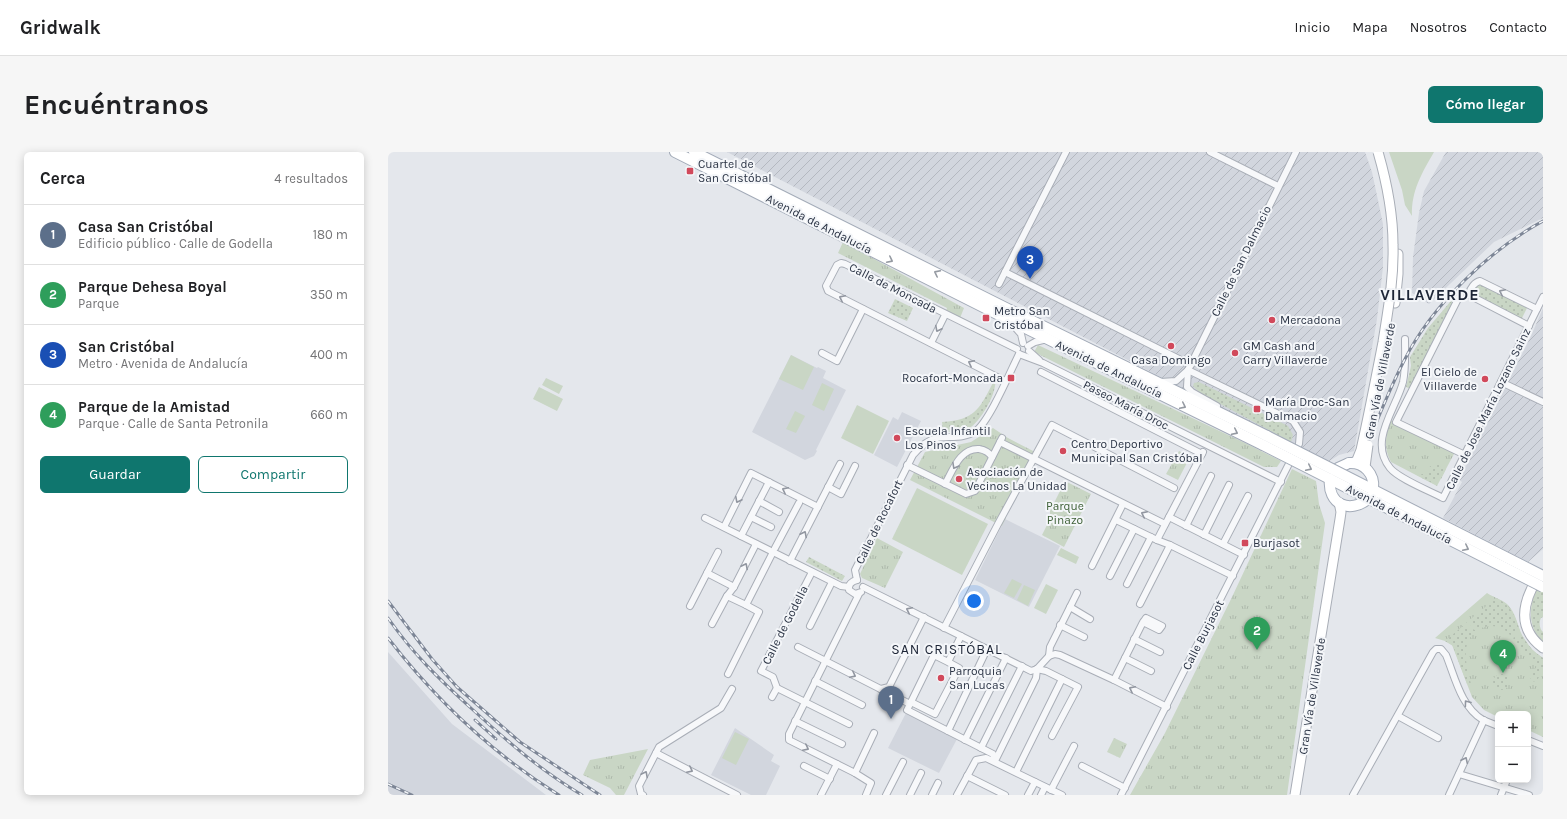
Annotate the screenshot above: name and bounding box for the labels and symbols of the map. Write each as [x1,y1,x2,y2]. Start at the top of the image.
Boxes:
place label: Cuartel de San Cristóbal [698,157,772,185]
marker: Cuartel de San Cristóbal [685,166,695,176]
street label: Avenida de Andalucía [764,191,874,257]
street label: Calle de San Dalmacio [1208,203,1274,319]
pin: 3 [1017,246,1043,279]
one-way arrow [886,255,893,263]
street label: Calle de Moncada [847,260,939,316]
one-way arrow [934,270,941,278]
district label: VILLAVERDE [1380,285,1480,304]
one-way arrow [1499,289,1507,297]
one-way arrow [839,295,846,303]
place label: Metro San Cristóbal [994,304,1050,332]
marker: Metro San Cristóbal [981,313,991,323]
place label: Mercadona [1280,313,1341,327]
marker: Mercadona [1267,315,1277,325]
street label: Gran Vía de Villaverde [1362,322,1398,440]
one-way arrow [935,324,943,332]
street label: Calle de Jose María Lozano Sainz [1443,326,1533,492]
street label: Avenida de Andalucía [1053,337,1165,401]
place label: GM Cash and Carry Villaverde [1243,339,1328,367]
marker: Casa Domingo [1166,341,1176,351]
marker: GM Cash and Carry Villaverde [1230,348,1240,358]
place label: Casa Domingo [1131,353,1211,367]
one-way arrow [967,360,975,367]
place label: El Cielo de Villaverde [1421,365,1477,393]
place label: Rocafort-Moncada [902,371,1003,385]
marker: Rocafort-Moncada [1006,373,1016,383]
marker: El Cielo de Villaverde [1480,374,1490,384]
street label: Paseo María Droc [1081,377,1171,433]
place label: María Droc-San Dalmacio [1265,395,1349,423]
one-way arrow [1179,401,1186,409]
marker: María Droc-San Dalmacio [1252,404,1262,414]
place label: Escuela Infantil Los Pinos [905,424,991,452]
one-way arrow [1230,427,1238,435]
marker: Escuela Infantil Los Pinos [892,433,902,443]
place label: Centro Deportivo Municipal San Cristóbal [1071,437,1203,465]
marker: Centro Deportivo Municipal San Cristóbal [1058,446,1068,456]
one-way arrow [952,462,960,469]
one-way arrow [1305,463,1313,471]
place label: Asociación de Vecinos La Unidad [967,465,1067,493]
marker: Asociación de Vecinos La Unidad [954,474,964,484]
street label: Calle de Rocafort [853,477,906,566]
street label: Avenida de Andalucía [1344,481,1454,547]
one-way arrow [781,488,789,495]
one-way arrow [735,496,742,503]
park label: Parque Pinazo [1046,499,1084,527]
one-way arrow [1141,511,1148,519]
one-way arrow [799,531,807,538]
place label: Burjasot [1253,536,1300,550]
marker: Burjasot [1240,538,1250,548]
one-way arrow [1462,543,1469,550]
one-way arrow [740,562,748,570]
street label: Calle de Godella [759,583,811,667]
your location [964,591,984,611]
street label: Calle Burjasot [1179,597,1227,672]
one-way arrow [906,607,914,615]
pin: 2 [1244,617,1270,650]
street label: Gran Vía de Villaverde [1296,637,1328,755]
pin: 4 [1490,640,1516,673]
district label: SAN CRISTÓBAL [891,641,1003,658]
place label: Parroquia San Lucas [949,664,1005,692]
one-way arrow [849,670,857,678]
marker: Parroquia San Lucas [936,673,946,683]
pin: 1 [878,686,904,719]
one-way arrow [1129,686,1136,694]
one-way arrow [1465,701,1472,708]
one-way arrow [801,743,809,751]
one-way arrow [1460,756,1468,764]
one-way arrow [686,766,694,773]
one-way arrow [640,771,648,778]

